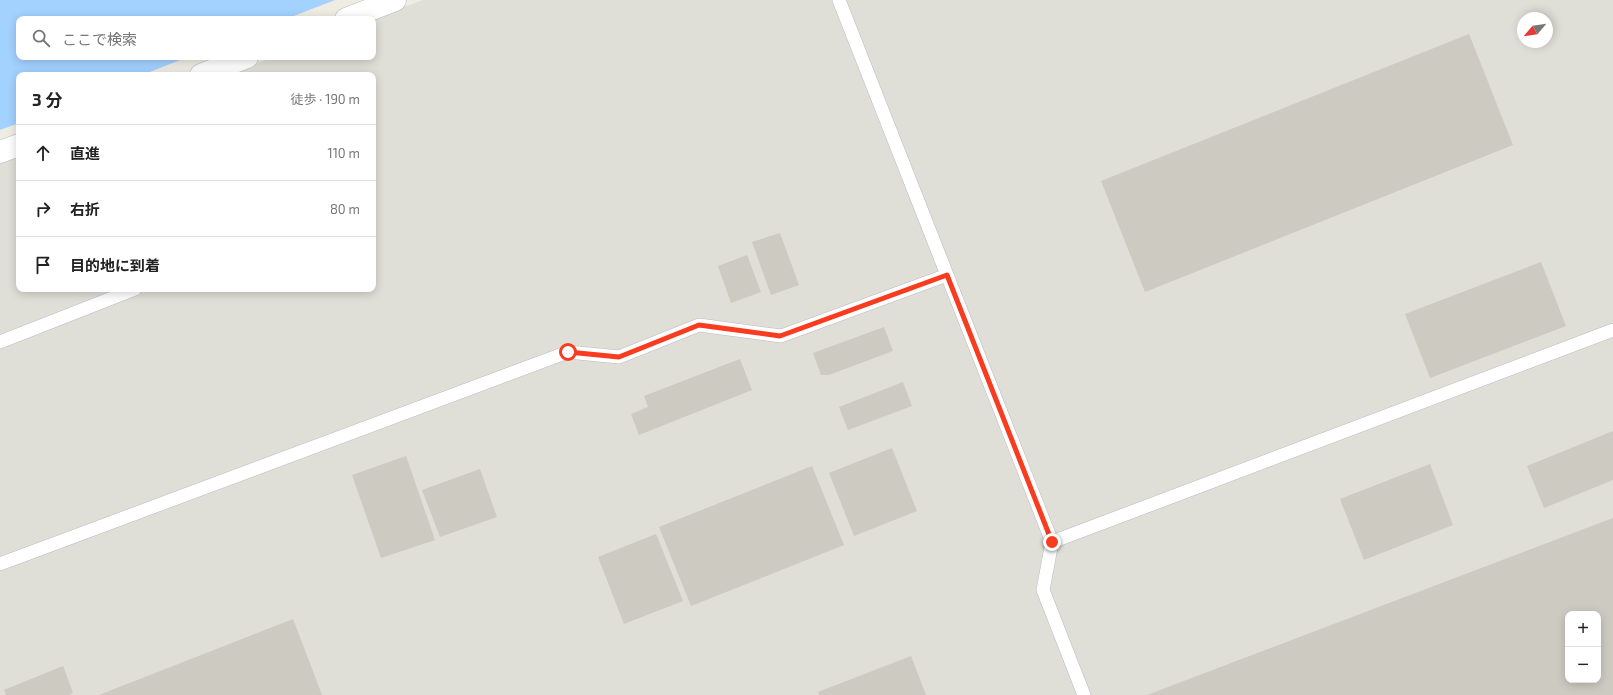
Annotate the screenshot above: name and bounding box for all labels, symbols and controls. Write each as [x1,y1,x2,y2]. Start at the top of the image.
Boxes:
north arrow [1517,12,1553,48]
search box [16,16,376,60]
icon: search [30,27,52,49]
text: ここで検索 [62,30,137,48]
text: 3 分 [32,89,62,109]
text: 徒歩 · 190 m [290,91,360,107]
icon: ahead [32,142,54,164]
text: 直進 [70,144,100,162]
text: 110 m [328,145,360,161]
icon: right [32,198,54,220]
text: 右折 [70,200,100,218]
text: 80 m [330,201,360,217]
icon: arrive [32,254,54,276]
text: 目的地に到着 [70,256,160,274]
route start [559,343,577,361]
route end [1043,533,1061,551]
map controls [1565,611,1601,683]
button: + [1565,611,1601,647]
button: − [1565,647,1601,683]

